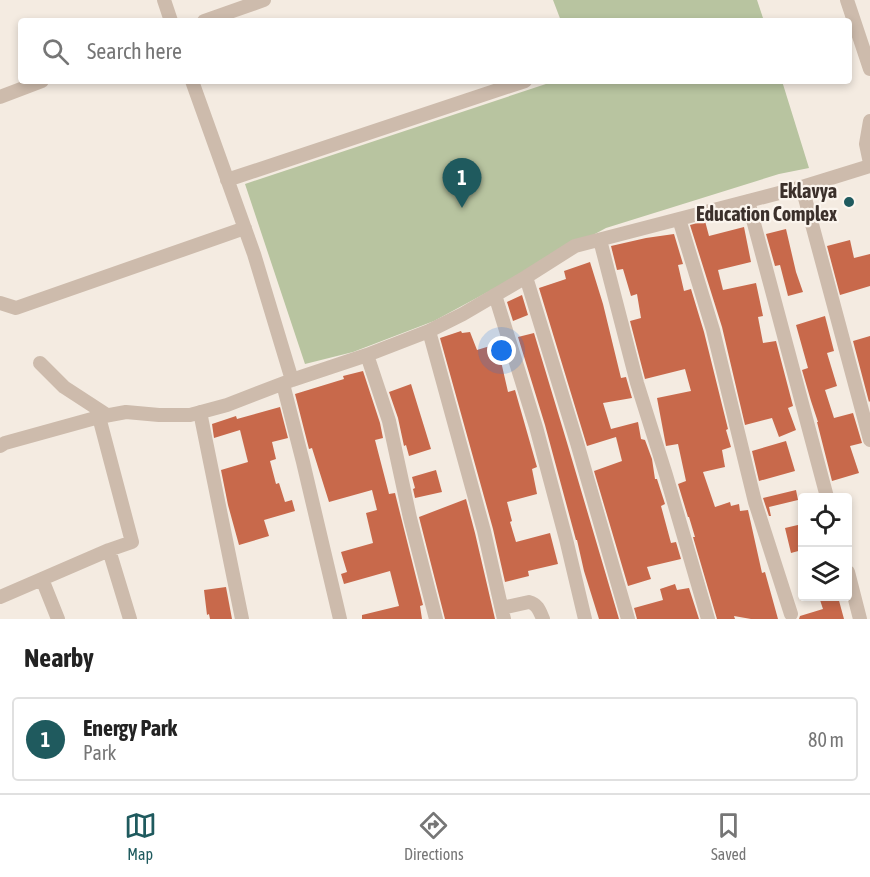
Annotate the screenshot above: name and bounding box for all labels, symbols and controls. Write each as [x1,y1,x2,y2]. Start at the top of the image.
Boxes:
search box [18,18,852,84]
icon: search [39,35,72,68]
text: Search here [87,38,182,64]
pin: 1 [442,158,482,208]
place label: Eklavya Education Complex [696,179,837,225]
marker: Eklavya Education Complex [842,195,856,209]
your location [487,336,516,365]
map controls [798,493,852,601]
button: locate [798,493,852,547]
button: layers [798,547,852,601]
text: Nearby [24,643,94,673]
text: Energy Park [83,715,177,741]
text: 1 [41,728,50,751]
text: 80 m [808,728,844,751]
text: Park [83,741,116,764]
tab: Map [124,809,157,863]
tab: Directions [404,809,464,863]
tab: Saved [711,809,746,863]

